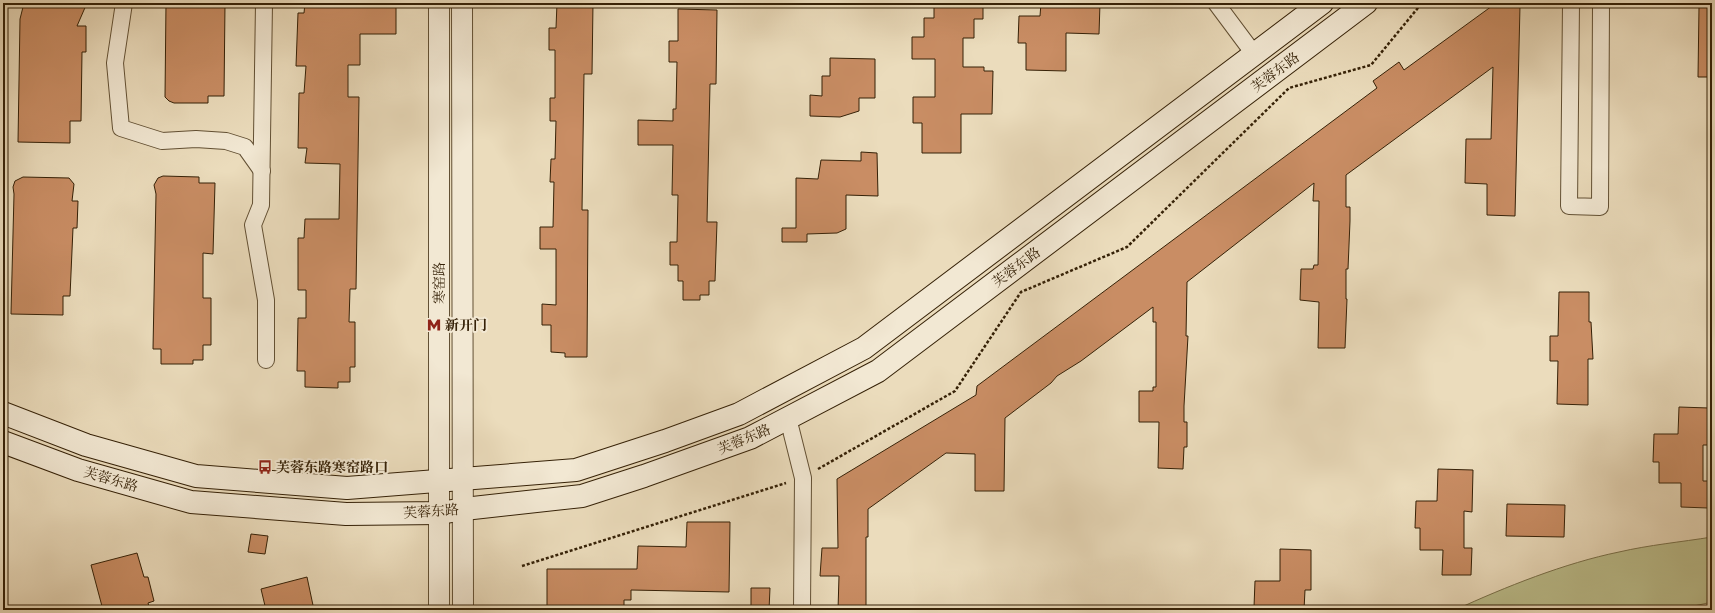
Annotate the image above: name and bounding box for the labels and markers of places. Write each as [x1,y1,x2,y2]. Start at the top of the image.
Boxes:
metro station icon: 新开门 [426,317,442,333]
place label: 新开门 [445,317,487,335]
bus stop icon: 芙蓉东路寒窑路口 [257,459,273,475]
place label: 芙蓉东路寒窑路口 [276,459,388,477]

